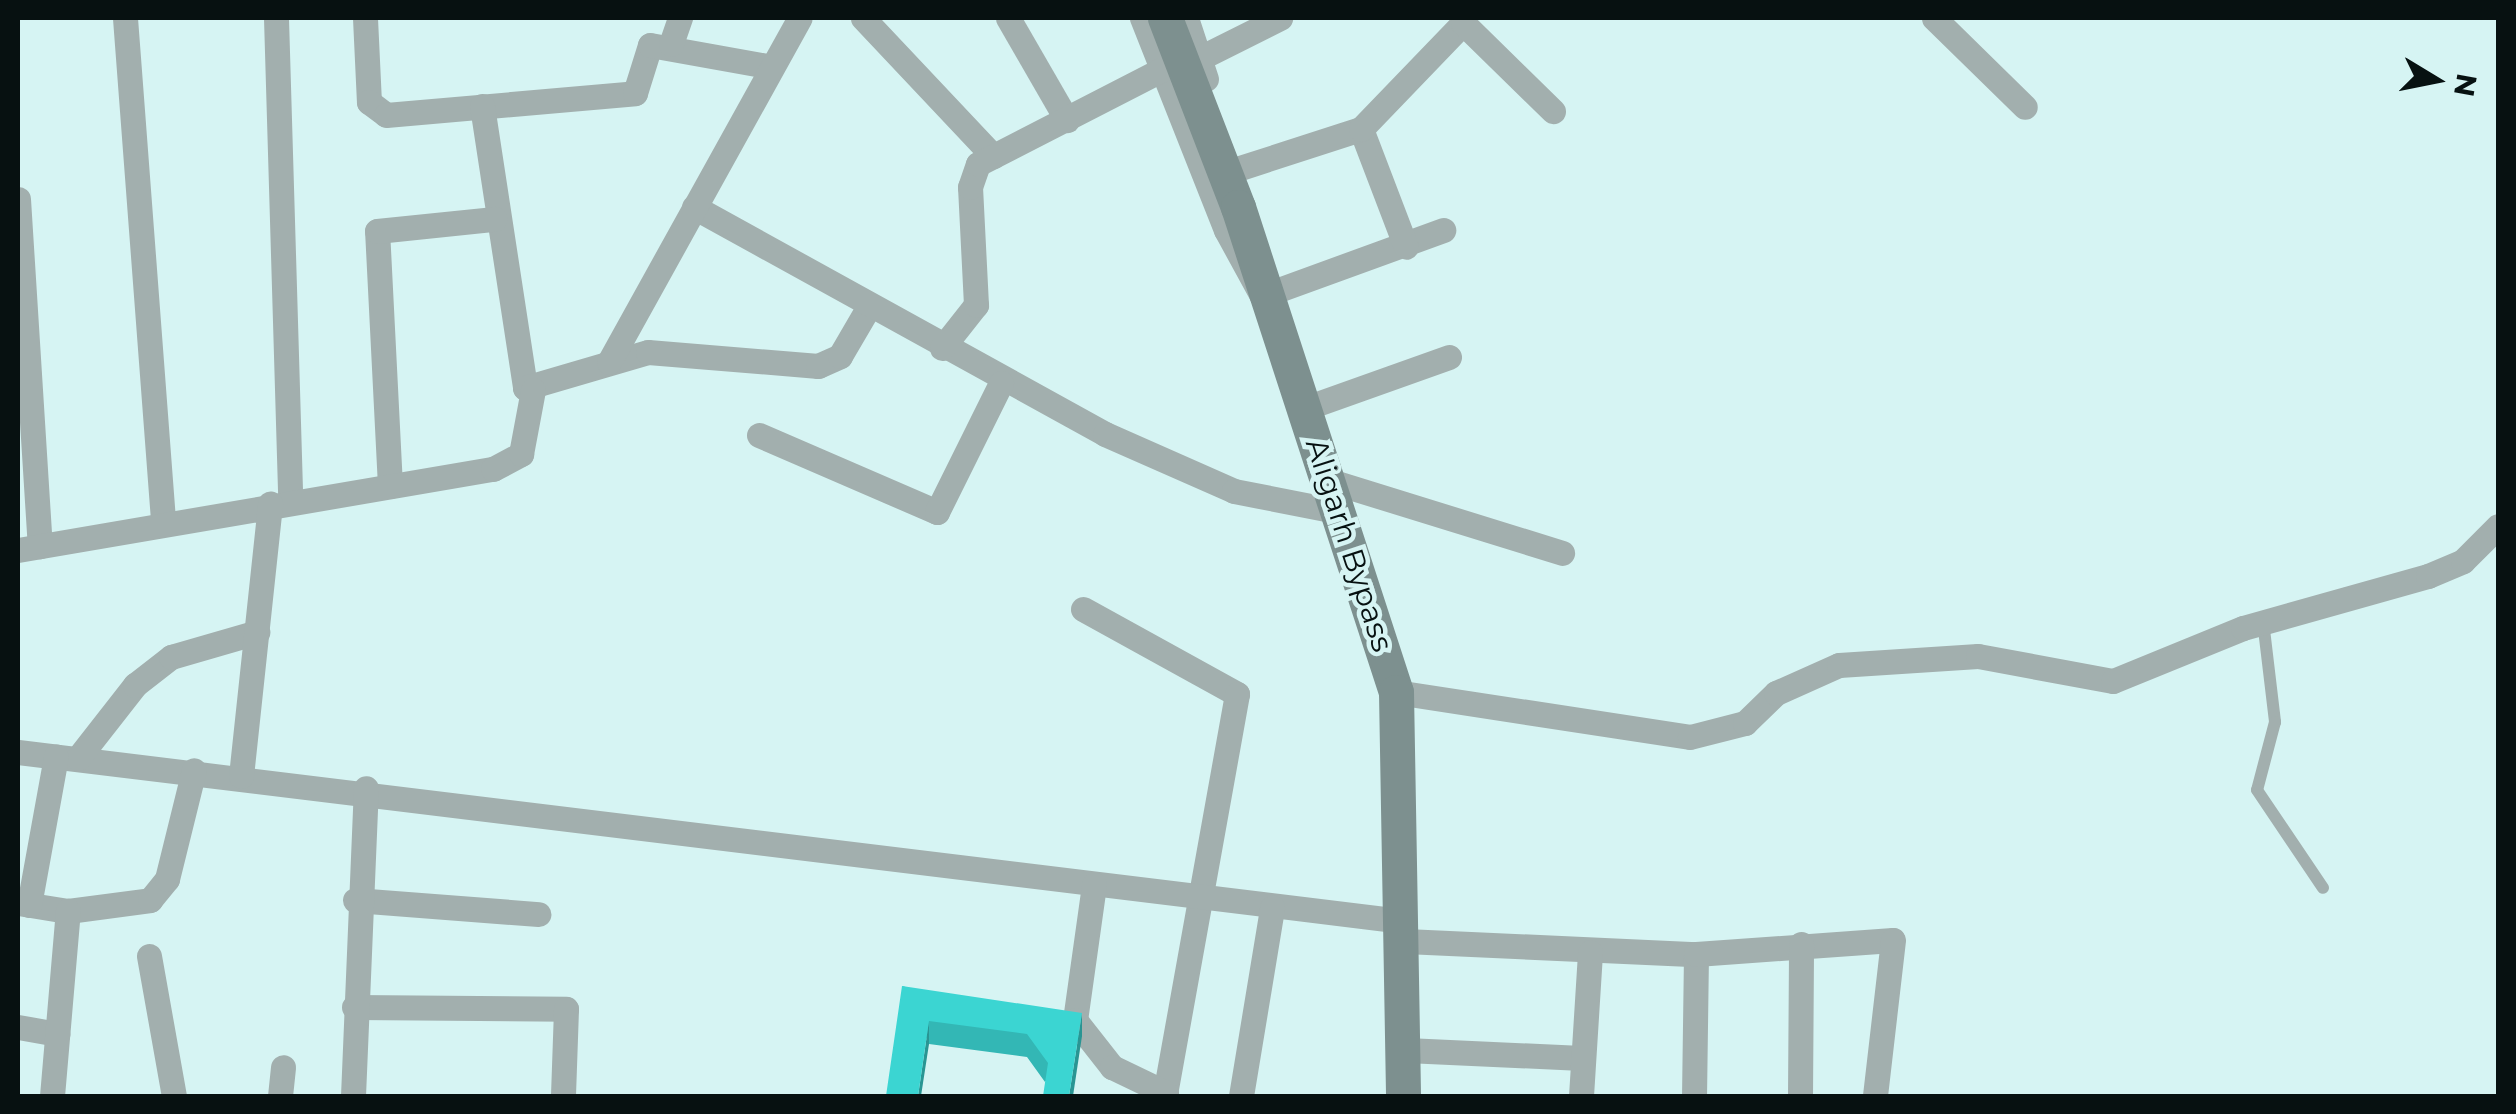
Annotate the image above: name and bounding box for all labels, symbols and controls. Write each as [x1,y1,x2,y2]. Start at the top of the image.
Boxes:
north arrow [2386,30,2486,130]
text: N [2447,71,2484,99]
street label: Aligarh Bypass [1298,434,1400,656]

